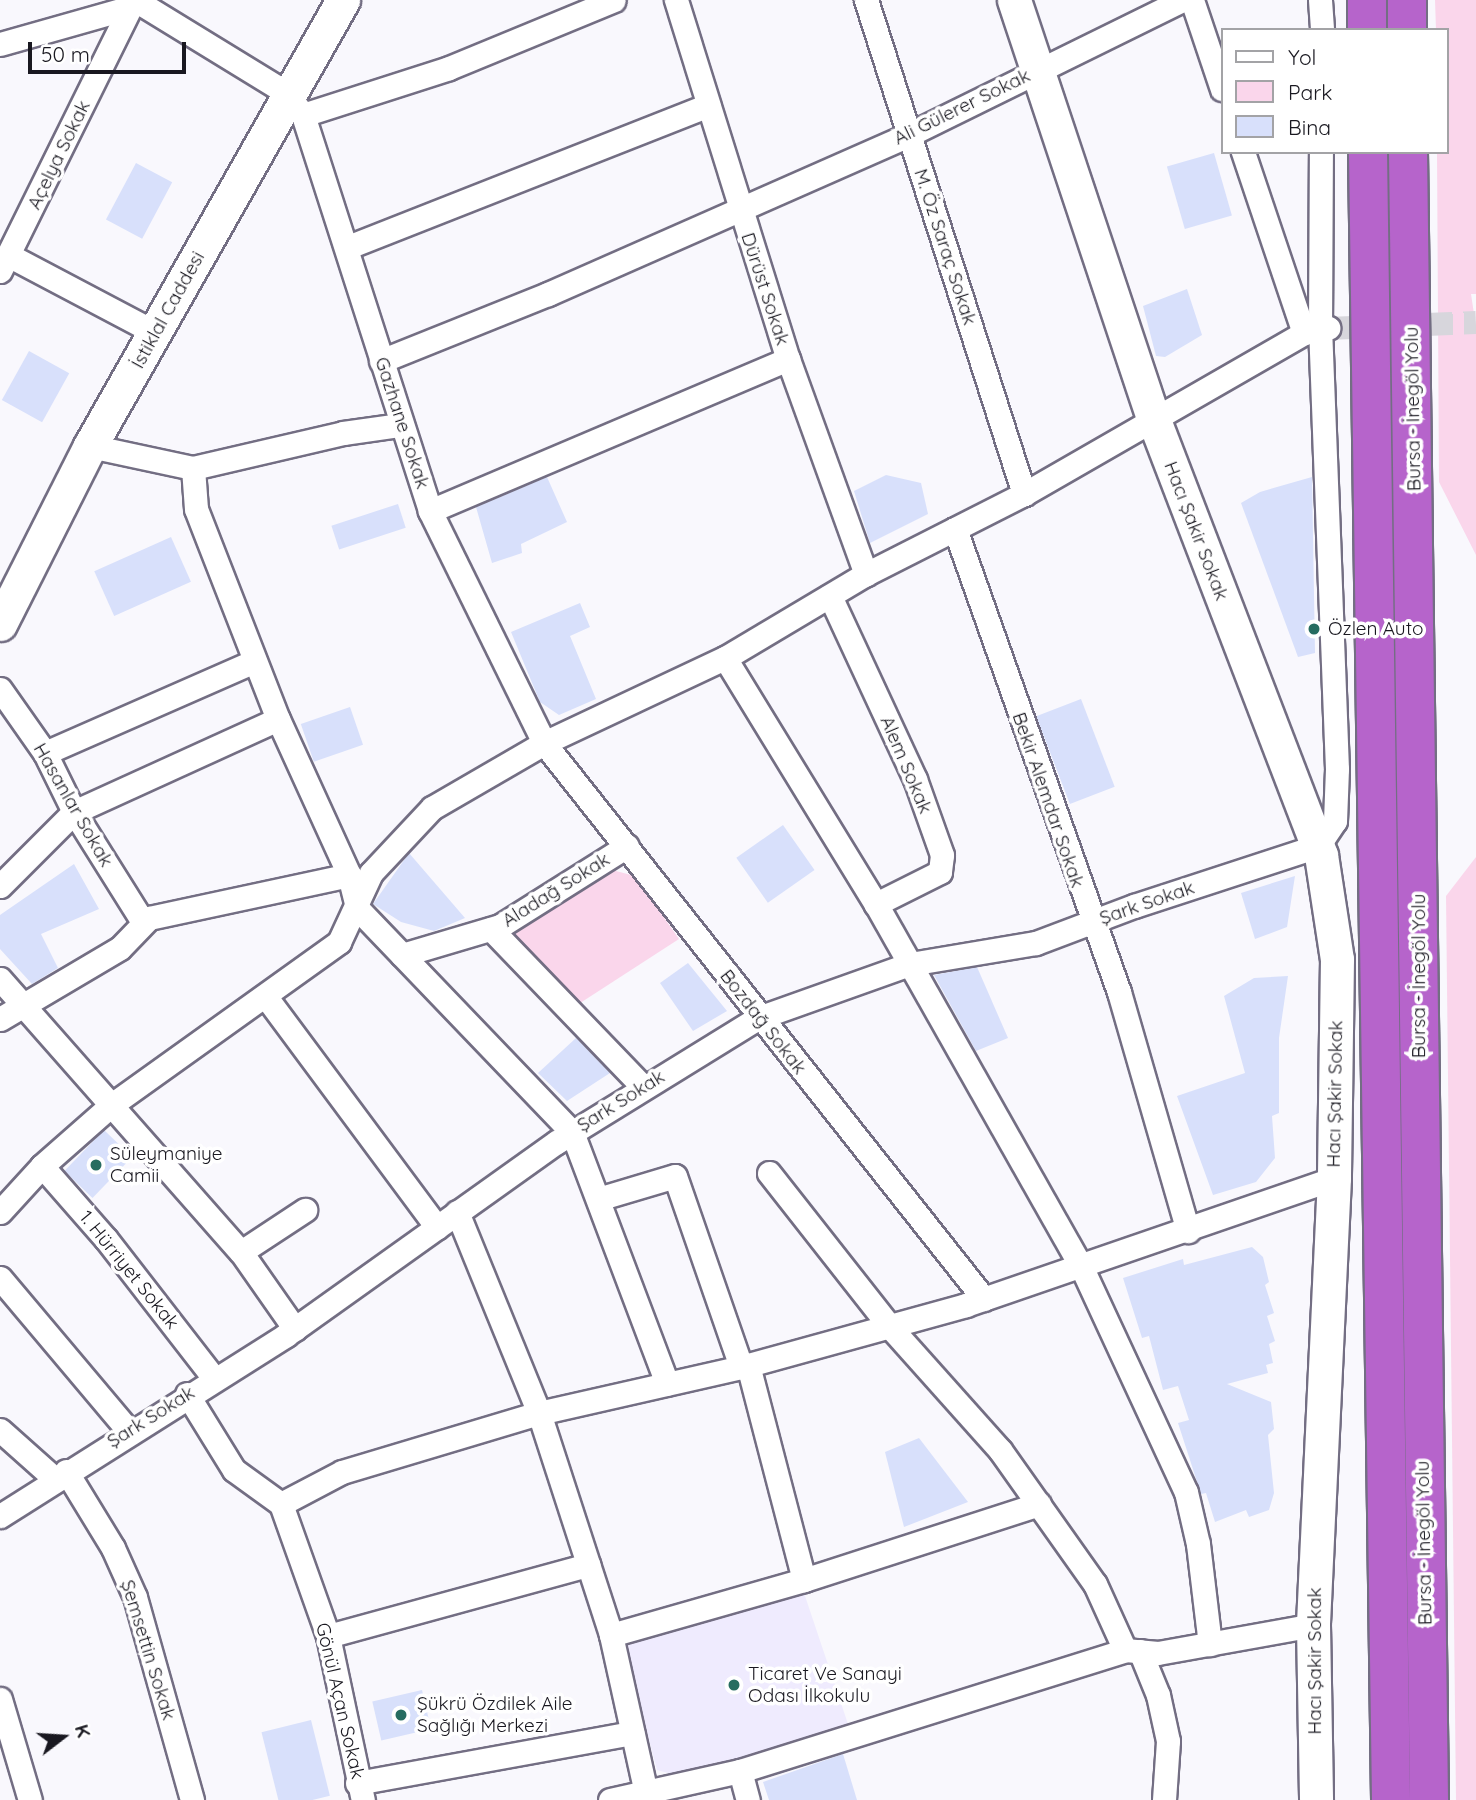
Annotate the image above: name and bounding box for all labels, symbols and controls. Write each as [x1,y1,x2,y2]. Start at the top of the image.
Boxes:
scale bar [32,28,189,72]
legend [1220,28,1448,154]
text: 50 m [41,41,90,67]
text: Yol [1288,44,1316,70]
street label: Ali Gülerer Sokak [890,64,1034,150]
text: Park [1288,79,1332,105]
street label: Açelya Sokak [23,97,95,213]
text: Bina [1288,114,1331,140]
street label: M. Öz Saraç Sokak [909,166,981,328]
street label: Dürüst Sokak [736,230,794,348]
street label: İstiklal Caddesi [126,247,210,373]
street label: Bursa - İnegöl Yolu [1400,327,1426,491]
street label: Gazhane Sokak [370,354,434,492]
street label: Hacı Şakir Sokak [1159,458,1233,604]
place label: Özlen Auto [1328,618,1423,640]
marker: Özlen Auto [1306,621,1322,637]
street label: Bekir Alemdar Sokak [1007,709,1089,891]
street label: Alem Sokak [875,713,937,817]
street label: Hasanlar Sokak [28,739,118,871]
street label: Aladağ Sokak [498,848,614,932]
street label: Şark Sokak [1097,876,1197,930]
street label: Bursa - İnegöl Yolu [1408,894,1430,1058]
street label: Bozdağ Sokak [715,965,811,1079]
street label: Hacı Şakir Sokak [1322,1020,1348,1168]
street label: Şark Sokak [573,1065,669,1137]
place label: Süleymaniye Camii [110,1143,222,1187]
marker: Süleymaniye Camii [88,1157,104,1173]
street label: 1. Hürriyet Sokak [74,1206,184,1334]
street label: Şark Sokak [103,1381,199,1453]
street label: Bursa - İnegöl Yolu [1411,1461,1437,1625]
street label: Şemsettin Sokak [116,1577,180,1723]
street label: Hacı Şakir Sokak [1304,1587,1326,1735]
street label: Gönül Açan Sokak [311,1621,369,1781]
place label: Ticaret Ve Sanayi Odası İlkokulu [748,1663,902,1707]
marker: Ticaret Ve Sanayi Odası İlkokulu [726,1677,742,1693]
place label: Şükrü Özdilek Aile Sağlığı Merkezi [417,1693,573,1737]
north arrow [28,1702,98,1772]
marker: Şükrü Özdilek Aile Sağlığı Merkezi [391,1705,411,1725]
text: K [70,1721,96,1740]

